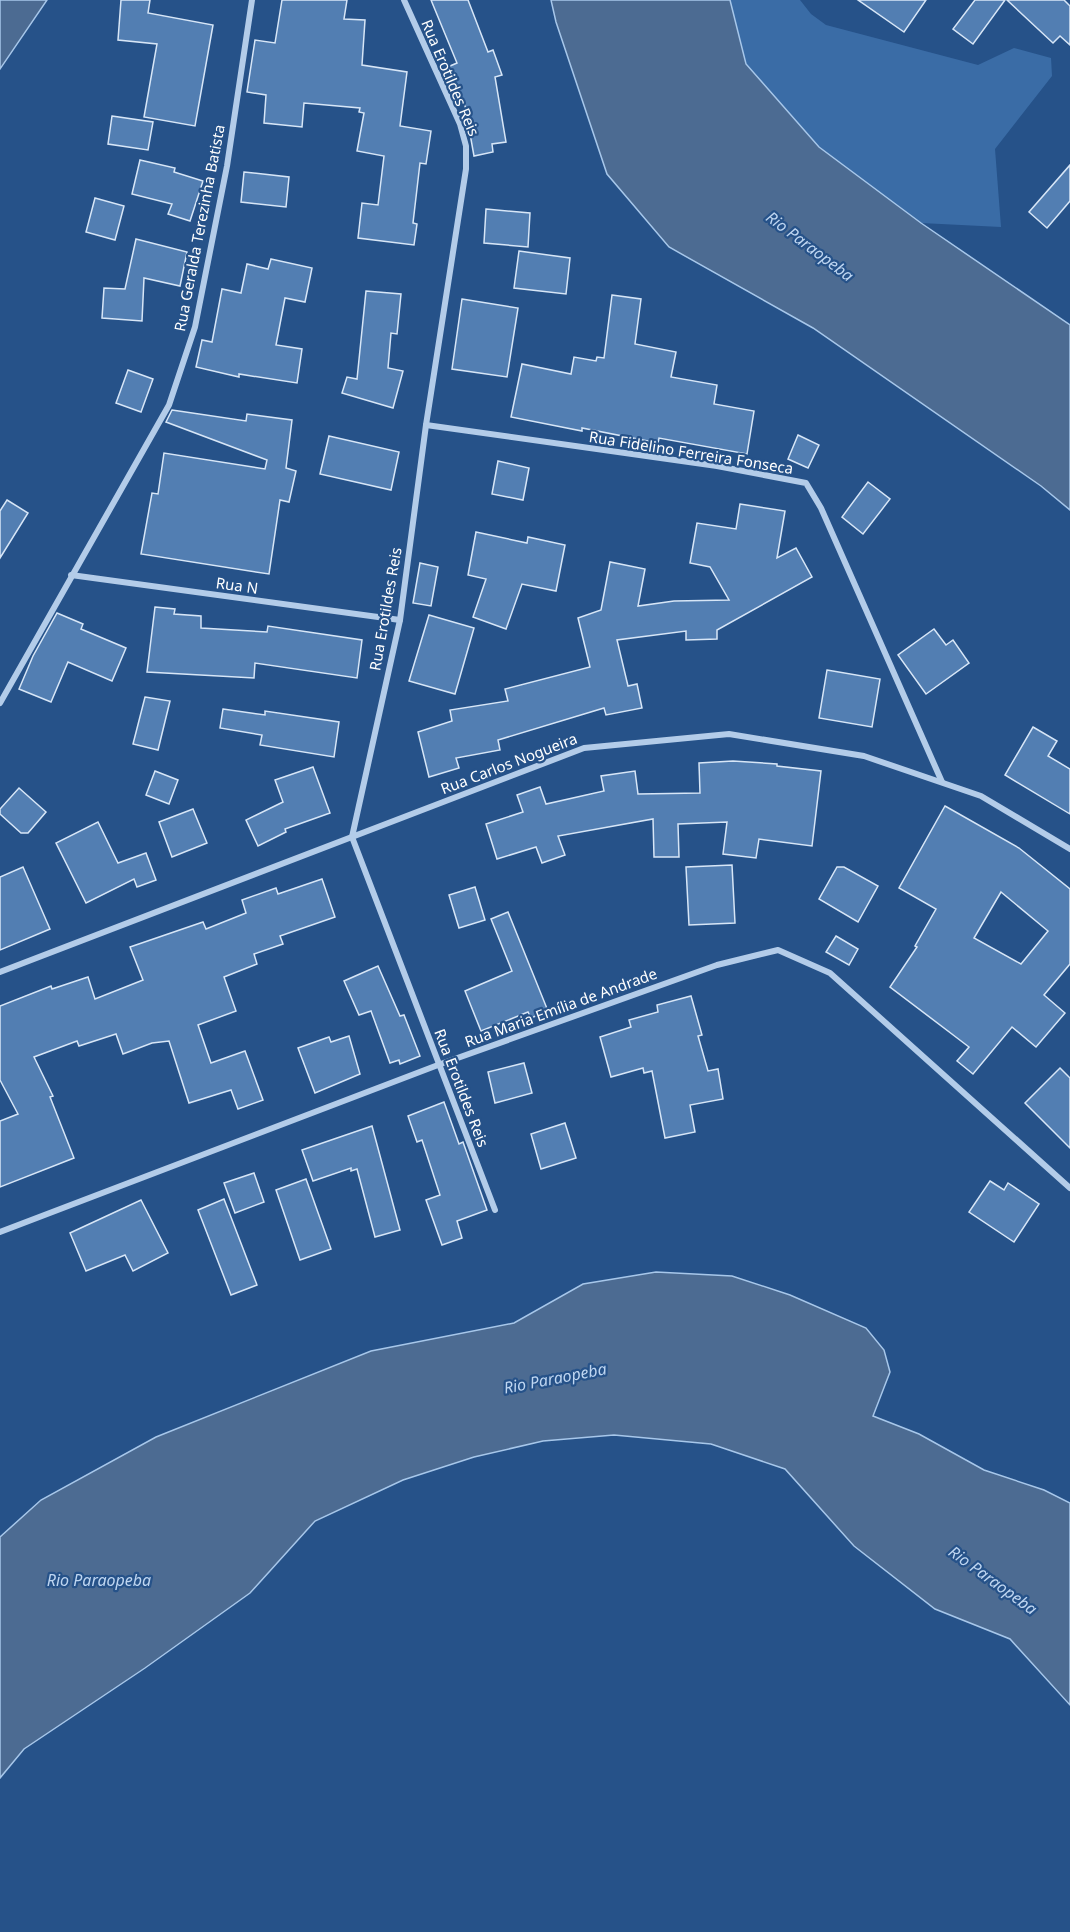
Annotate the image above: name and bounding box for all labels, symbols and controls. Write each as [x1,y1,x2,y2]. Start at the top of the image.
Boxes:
street label: Rua Erotildes Reis [417,16,485,139]
street label: Rua Geralda Terezinha Batista [169,123,229,333]
water label: Rio Paraopeba [762,206,858,286]
street label: Rua Fidelino Ferreira Fonseca [588,426,795,478]
street label: Rua Erotildes Reis [364,546,406,672]
street label: Rua N [215,572,259,598]
street label: Rua Carlos Nogueira [438,728,580,798]
street label: Rua Maria Emília de Andrade [462,963,660,1051]
street label: Rua Erotildes Reis [430,1026,494,1150]
water label: Rio Paraopeba [502,1357,608,1399]
water label: Rio Paraopeba [944,1540,1042,1620]
water label: Rio Paraopeba [47,1569,151,1591]

